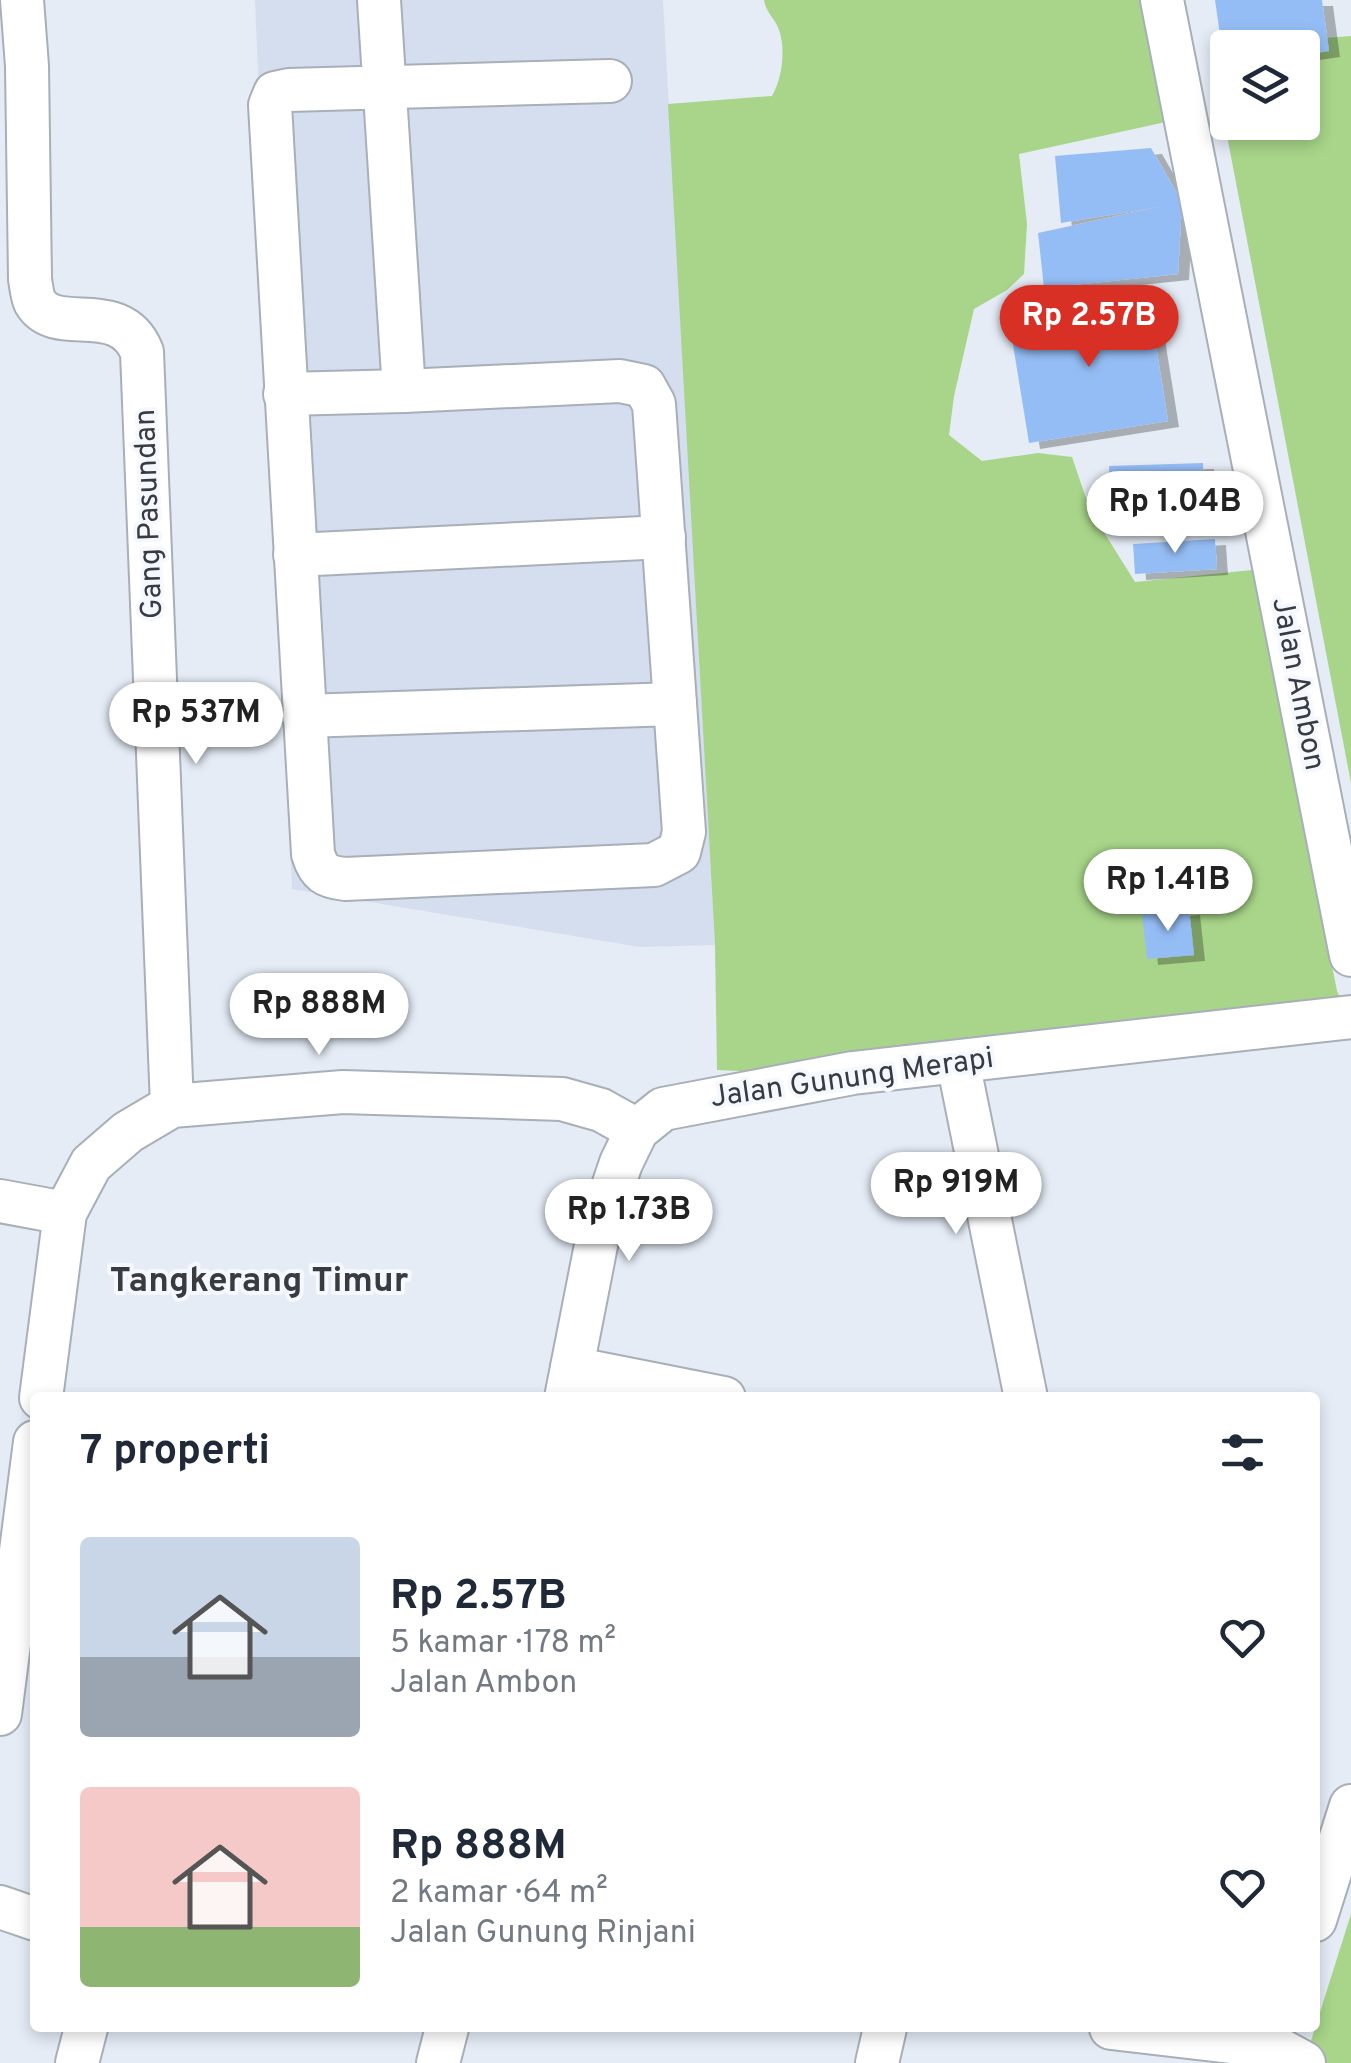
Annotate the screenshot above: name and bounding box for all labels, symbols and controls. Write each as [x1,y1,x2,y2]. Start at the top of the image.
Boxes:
map controls [1210,30,1320,140]
button: layers [1210,30,1320,140]
pin: Rp 2.57B [986,285,1192,370]
text: Rp 2.57B [1022,297,1156,337]
street label: Gang Pasundan [128,408,172,620]
pin: Rp 1.04B [1072,471,1278,556]
text: Rp 1.04B [1109,483,1241,523]
street label: Jalan Ambon [1262,594,1332,774]
pin: Rp 537M [104,682,288,767]
text: Rp 537M [131,694,261,734]
pin: Rp 1.41B [1065,849,1271,934]
text: Rp 1.41B [1106,861,1230,901]
pin: Rp 888M [227,973,411,1058]
text: Rp 888M [252,985,386,1025]
street label: Jalan Gunung Merapi [708,1041,996,1117]
pin: Rp 919M [864,1152,1048,1237]
text: Rp 919M [893,1164,1019,1204]
pin: Rp 1.73B [526,1179,732,1264]
text: Rp 1.73B [567,1191,691,1231]
district label: Tangkerang Timur [110,1260,409,1304]
icon: filters [1215,1425,1270,1480]
text: 7 properti [80,1426,270,1479]
text: Rp 2.57B [390,1571,567,1624]
icon: home [160,1577,280,1697]
icon: heart [1215,1610,1270,1665]
text: 5 kamar · 178 m² [390,1624,616,1664]
text: Jalan Ambon [390,1664,577,1704]
text: Rp 888M [390,1821,567,1874]
icon: home [160,1827,280,1947]
icon: heart [1215,1860,1270,1915]
text: 2 kamar · 64 m² [390,1874,608,1914]
text: Jalan Gunung Rinjani [390,1914,696,1954]

